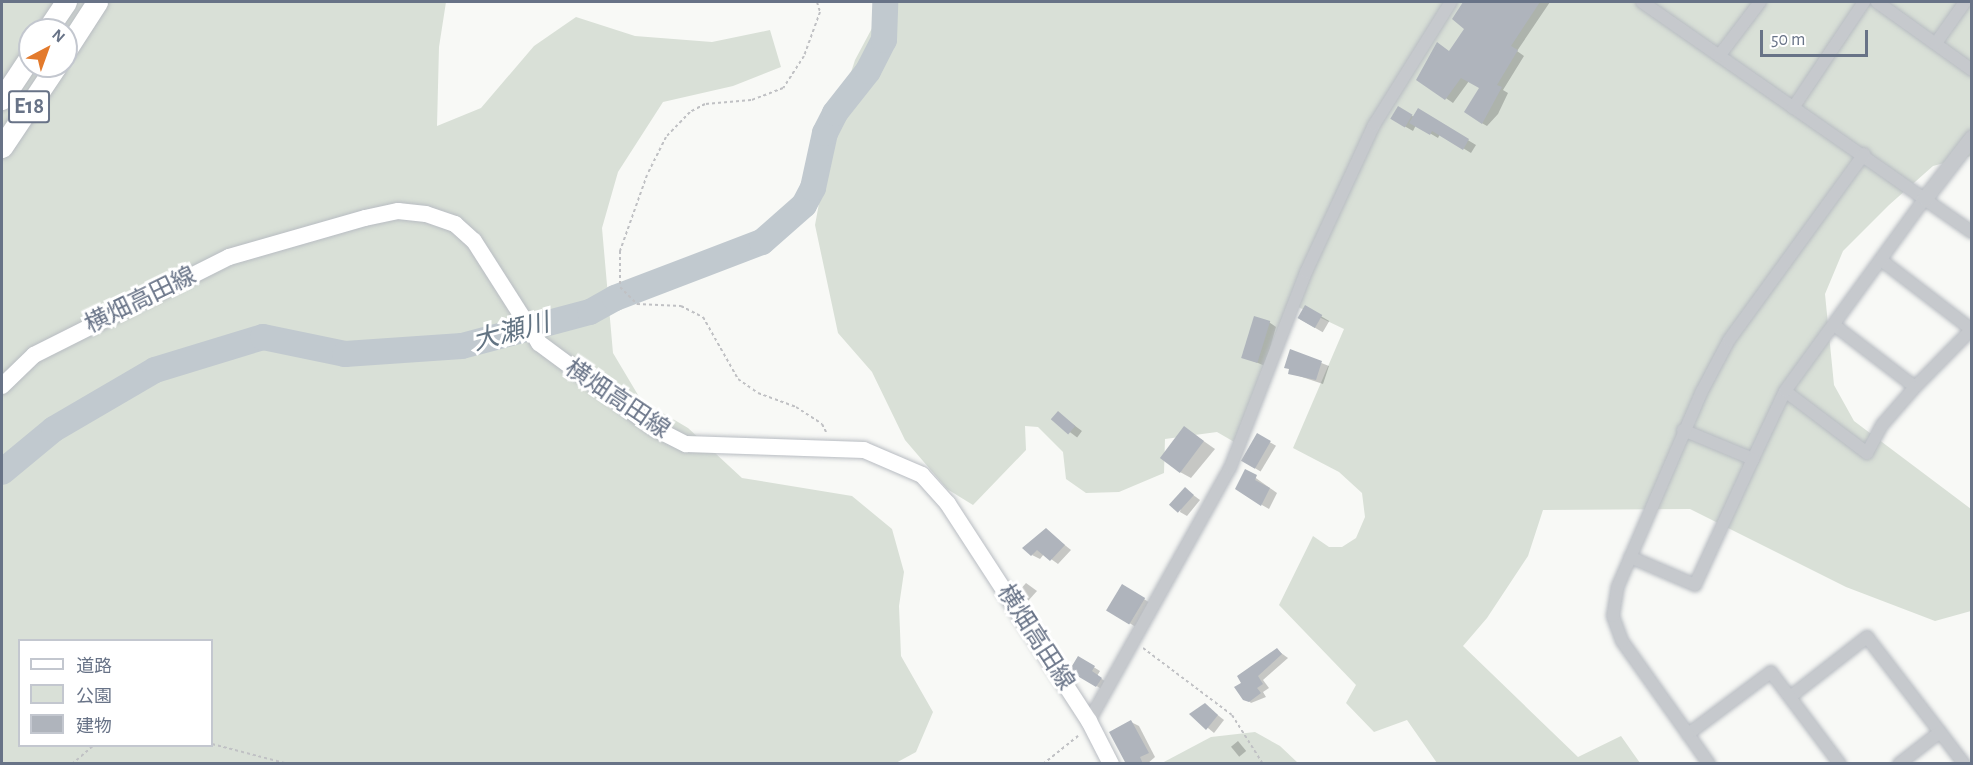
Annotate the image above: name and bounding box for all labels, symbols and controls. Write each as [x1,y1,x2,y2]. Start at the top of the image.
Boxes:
north arrow [18,18,78,78]
scale bar [1763,18,1871,56]
text: N [49,26,68,46]
text: 50 m [1771,31,1805,49]
road number: E18 [8,88,50,126]
street label: 横畑高田線 [81,262,201,340]
water label: 大瀬川 [469,308,553,358]
street label: 横畑高田線 [559,355,675,445]
street label: 横畑高田線 [990,580,1080,696]
legend [18,639,213,747]
text: 道路 [76,658,112,676]
text: 公園 [76,688,112,706]
text: 建物 [76,718,112,736]

